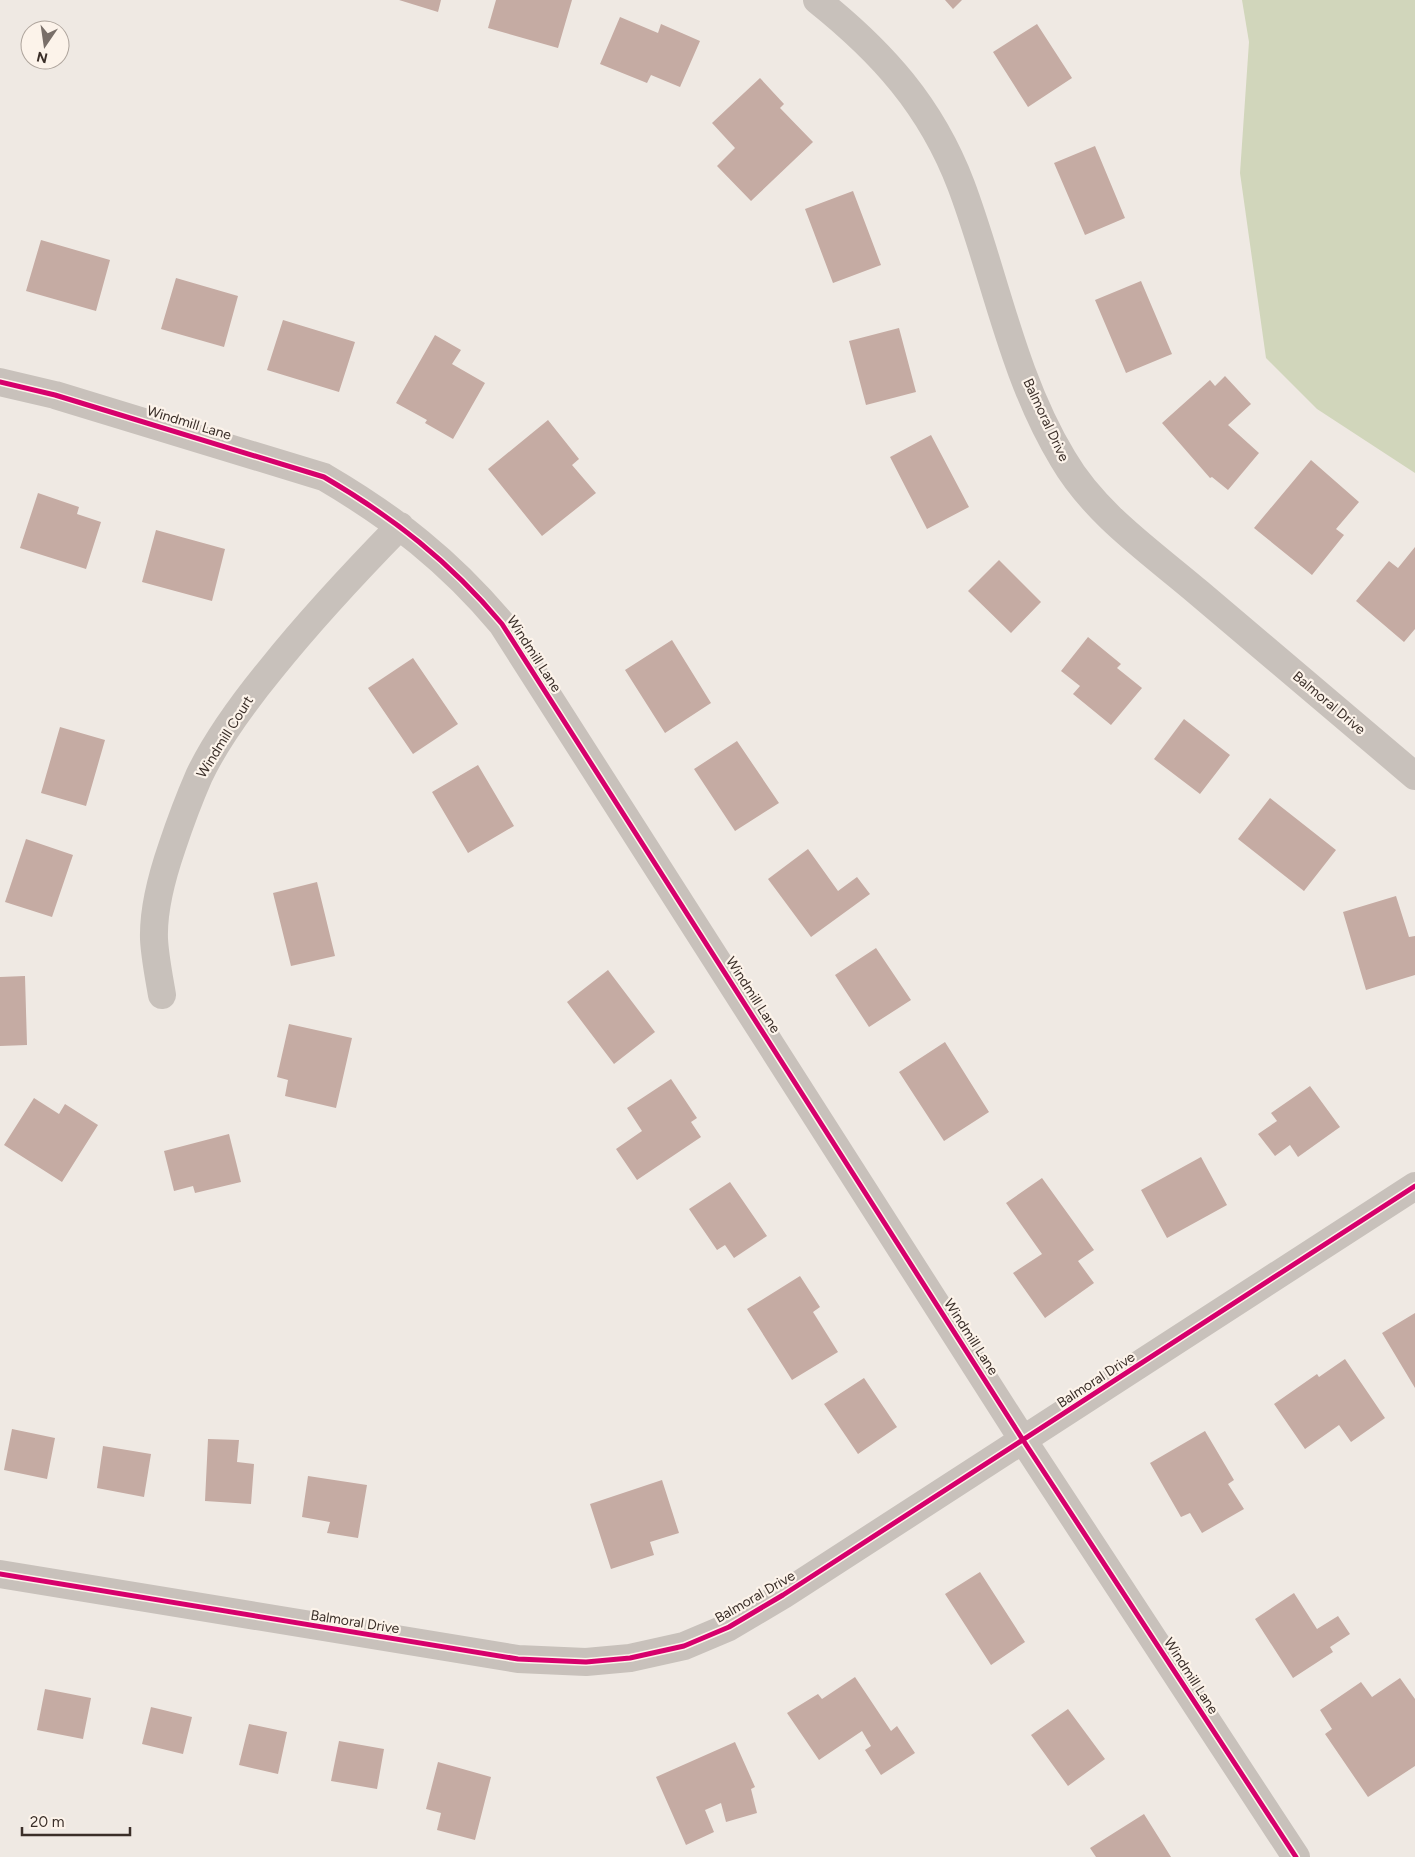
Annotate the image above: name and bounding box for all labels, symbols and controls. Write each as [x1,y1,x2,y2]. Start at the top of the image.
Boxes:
north arrow [20,20,70,70]
text: N [35,48,49,67]
street label: Balmoral Drive [1019,376,1073,465]
street label: Windmill Lane [145,402,234,444]
street label: Windmill Lane [503,613,565,696]
street label: Balmoral Drive [1289,668,1369,739]
street label: Windmill Court [193,693,257,781]
street label: Windmill Lane [722,954,784,1037]
street label: Windmill Lane [940,1296,1002,1379]
street label: Balmoral Drive [1054,1348,1138,1412]
street label: Balmoral Drive [712,1567,798,1627]
street label: Balmoral Drive [309,1607,401,1637]
street label: Windmill Lane [1160,1635,1222,1718]
scale bar [22,1804,130,1836]
text: 20 m [30,1813,64,1831]

